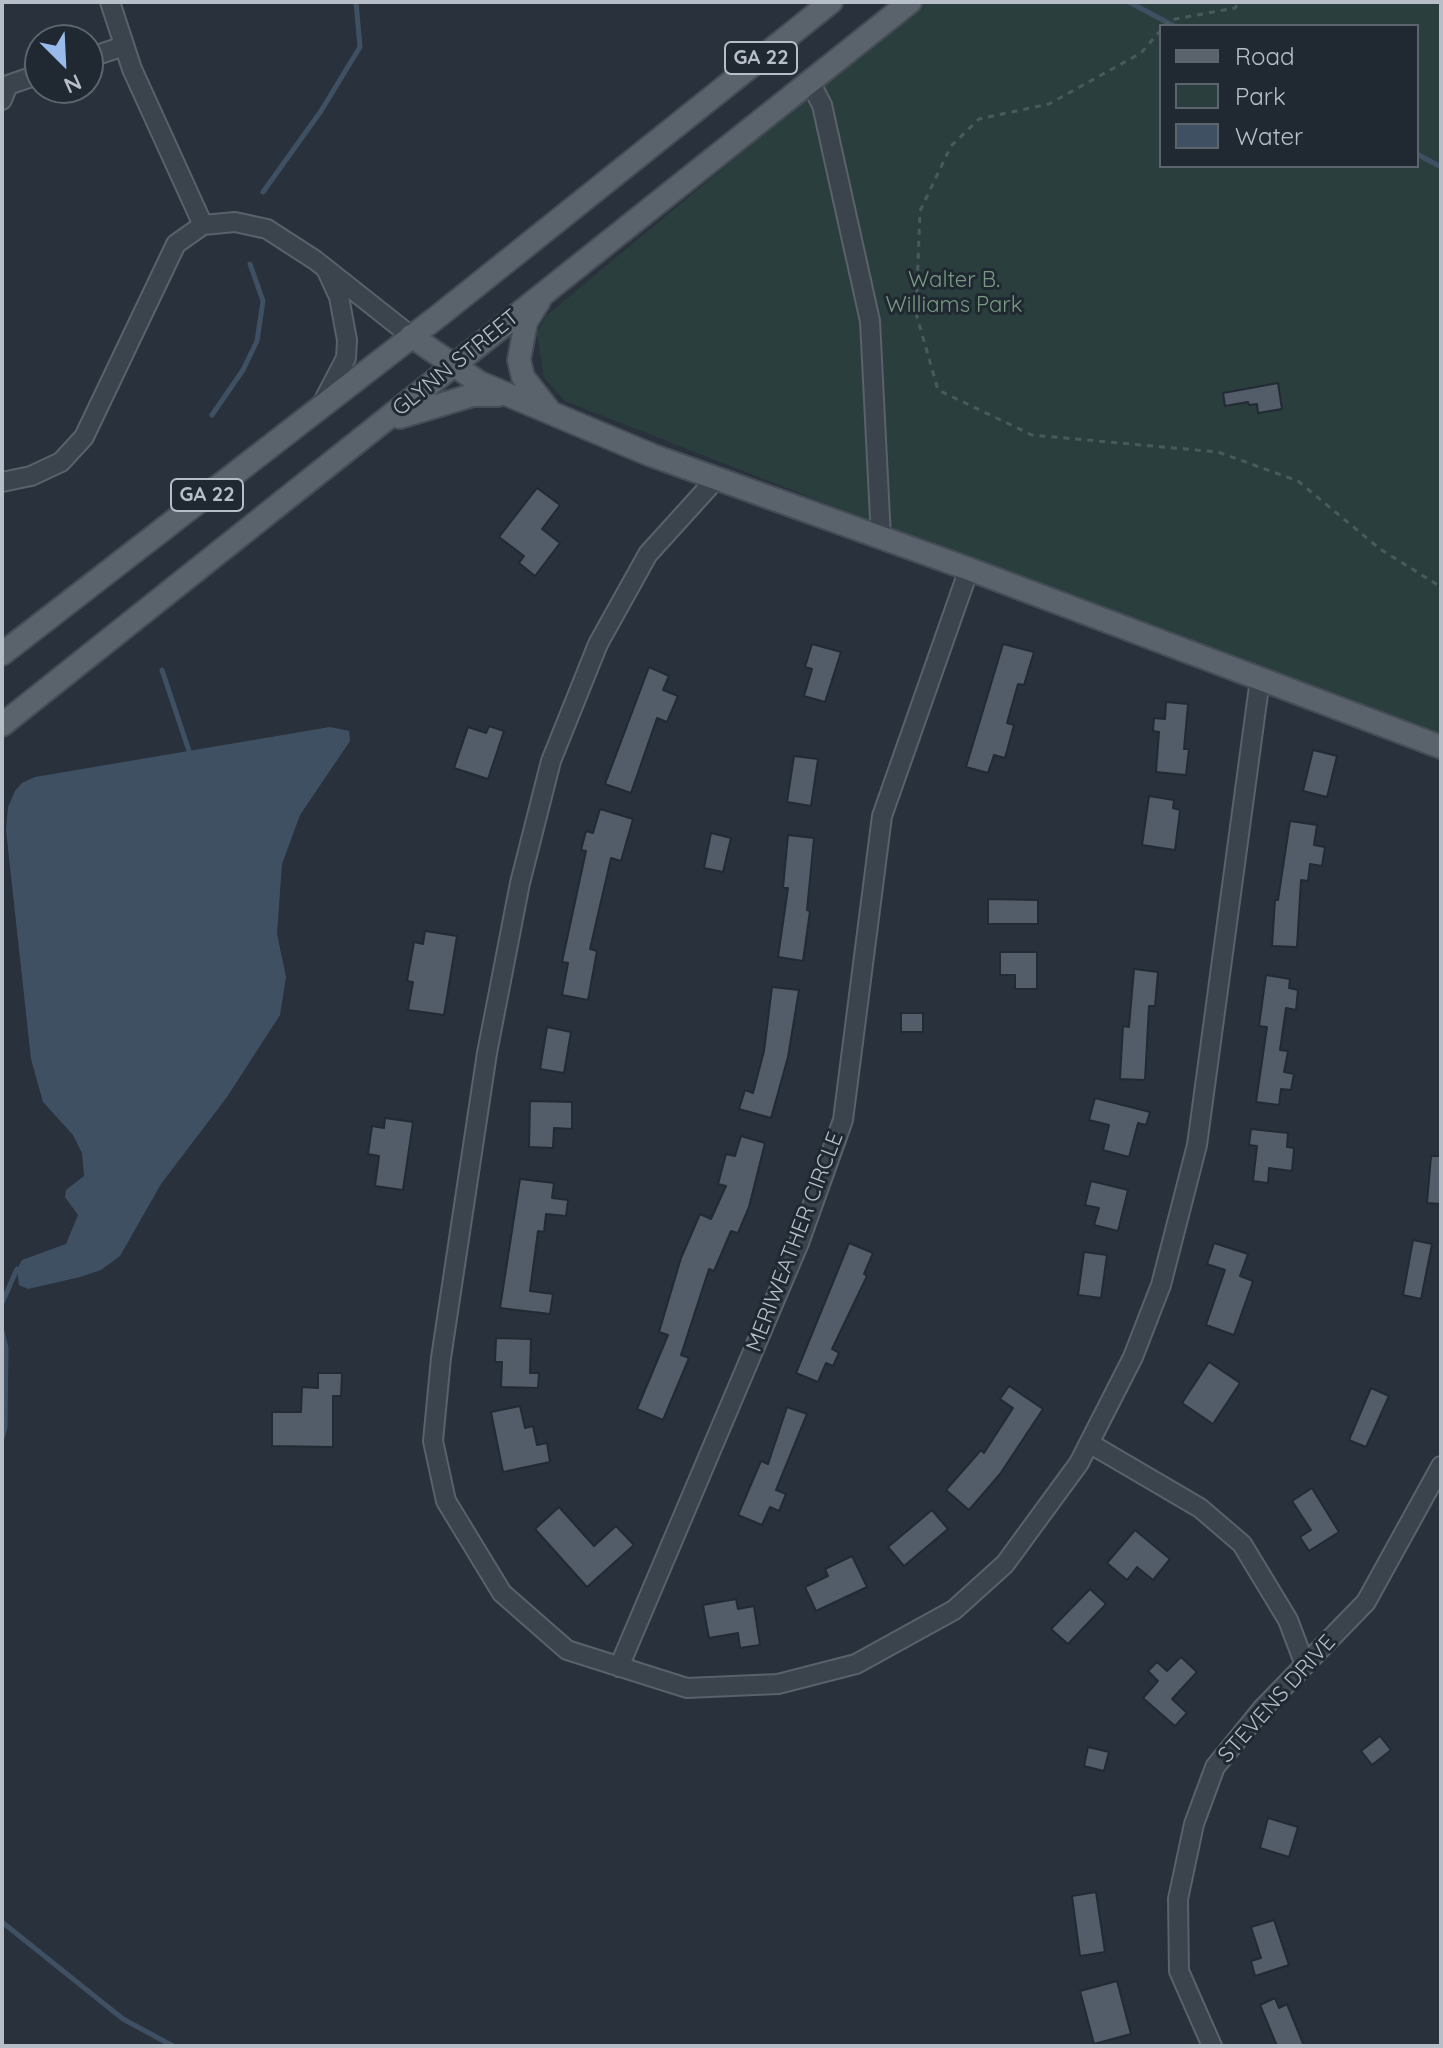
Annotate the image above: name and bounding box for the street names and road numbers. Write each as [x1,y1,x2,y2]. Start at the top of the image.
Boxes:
road number: GA 22 [725,42,797,74]
street label: GLYNN STREET [388,304,524,422]
road number: GA 22 [171,479,243,511]
street label: MERIWEATHER CIRCLE [741,1128,849,1356]
street label: STEVENS DRIVE [1213,1630,1341,1768]

